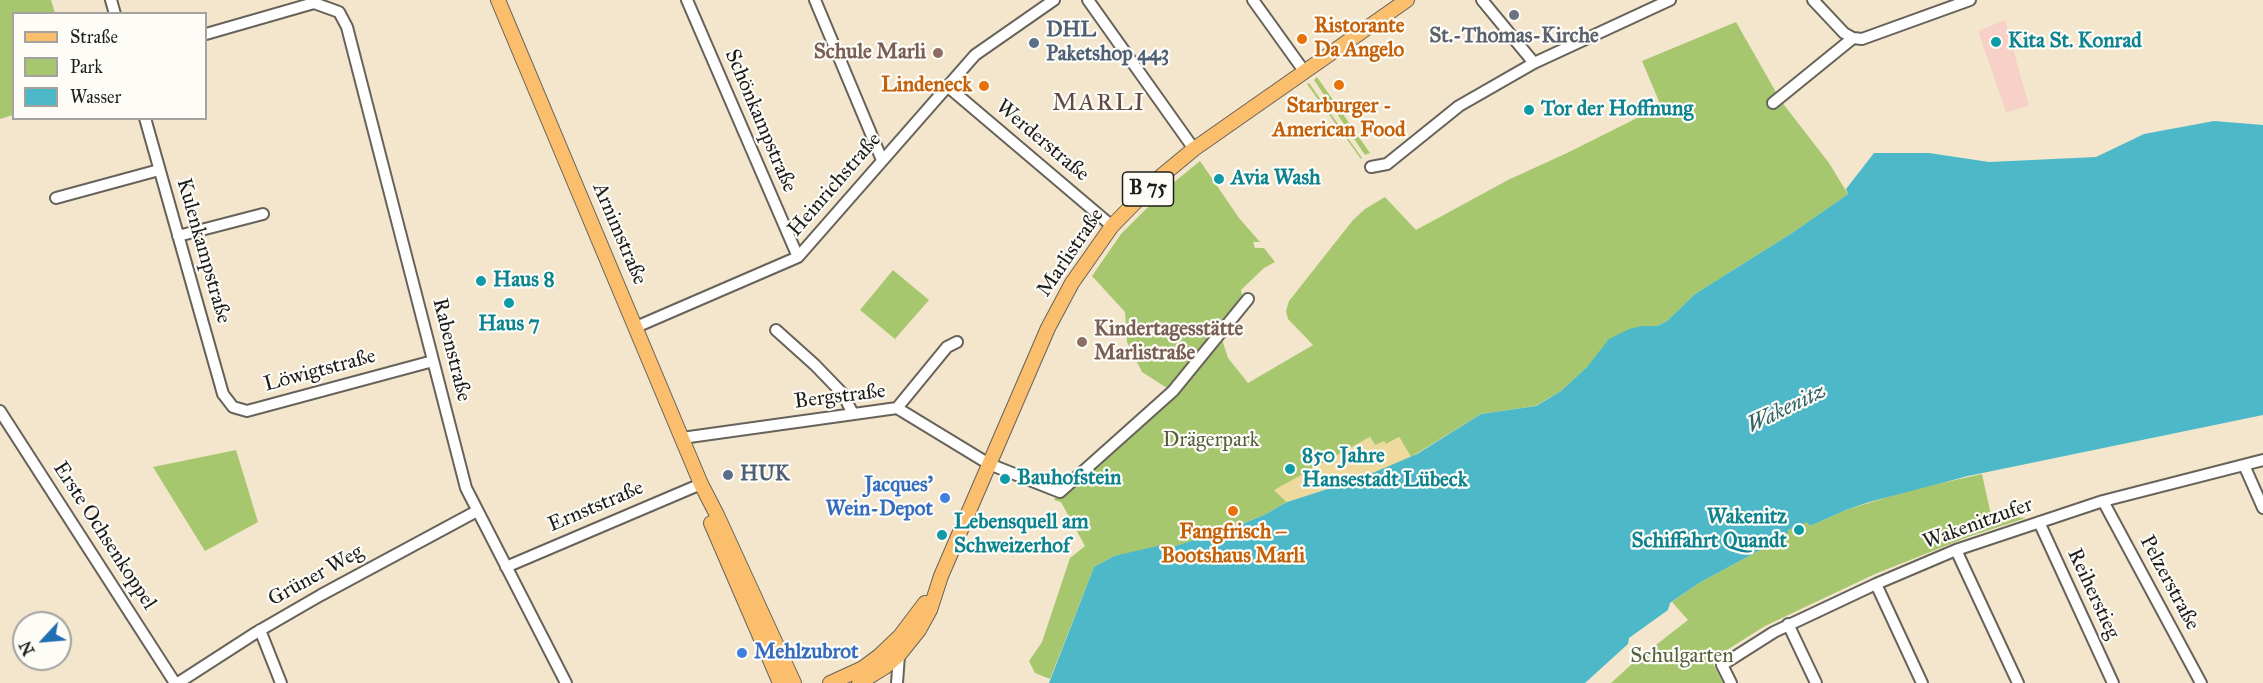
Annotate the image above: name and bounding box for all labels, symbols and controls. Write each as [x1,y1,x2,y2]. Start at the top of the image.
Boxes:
marker: St.-Thomas-Kirche [1507,8,1521,22]
legend [12,12,207,120]
place label: Ristorante Da Angelo [1314,14,1405,64]
place label: DHL Paketshop 443 [1046,18,1169,68]
place label: St.-Thomas-Kirche [1429,24,1599,50]
text: Straße [70,26,118,48]
place label: Kita St. Konrad [2008,29,2142,55]
marker: Ristorante Da Angelo [1295,32,1309,46]
marker: Kita St. Konrad [1989,35,2003,49]
marker: DHL Paketshop 443 [1027,36,1041,50]
place label: Schule Marli [814,40,926,66]
street label: Schönkampstraße [719,46,801,196]
marker: Schule Marli [931,46,945,60]
text: Park [70,56,103,78]
place label: Lindeneck [881,73,972,99]
marker: Starburger - American Food [1332,78,1346,92]
marker: Lindeneck [977,79,991,93]
text: Wasser [70,86,121,108]
district label: MARLI [1052,90,1146,118]
place label: Starburger - American Food [1273,94,1405,144]
street label: Werderstraße [990,95,1094,187]
place label: Tor der Hoffnung [1541,97,1693,123]
marker: Tor der Hoffnung [1522,103,1536,117]
street label: Heinrichstraße [783,128,887,242]
place label: Avia Wash [1231,166,1321,192]
road number: B 75 [1122,172,1174,206]
marker: Avia Wash [1212,172,1226,186]
street label: Kulenkampstraße [170,176,236,326]
street label: Arnimstraße [586,179,652,289]
street label: Marlistraße [1032,204,1110,302]
place label: Haus 8 [493,268,555,294]
marker: Haus 8 [474,274,488,288]
street label: Rabenstraße [426,296,476,404]
marker: Haus 7 [502,296,516,310]
place label: Haus 7 [478,312,540,338]
place label: Kindertagesstätte Marlistraße [1094,317,1243,367]
marker: Kindertagesstätte Marlistraße [1075,335,1089,349]
street label: Löwigtstraße [261,344,379,398]
street label: Bergstraße [793,379,887,415]
water label: Wakenitz [1743,379,1831,439]
park label: Drägerpark [1163,428,1259,454]
place label: 850 Jahre Hansestadt Lübeck [1302,444,1467,494]
street label: Erste Ochsenkoppel [47,457,161,615]
place label: HUK [740,462,790,488]
marker: 850 Jahre Hansestadt Lübeck [1283,462,1297,476]
place label: Bauhofstein [1017,466,1121,492]
marker: HUK [721,468,735,482]
marker: Bauhofstein [998,472,1012,486]
place label: Jacques' Wein-Depot [825,473,933,523]
street label: Ernststraße [545,476,647,538]
marker: Jacques' Wein-Depot [938,491,952,505]
street label: Wakenitzufer [1920,492,2036,556]
marker: Fangfrisch – Bootshaus Marli [1226,504,1240,518]
place label: Wakenitz Schiffahrt Quandt [1632,505,1787,555]
place label: Lebensquell am Schweizerhof [954,510,1089,560]
place label: Fangfrisch – Bootshaus Marli [1161,520,1305,570]
marker: Wakenitz Schiffahrt Quandt [1792,523,1806,537]
marker: Lebensquell am Schweizerhof [935,528,949,542]
street label: Pelzerstraße [2134,531,2204,635]
street label: Grüner Weg [264,540,368,612]
street label: Reiherstieg [2061,545,2125,643]
north arrow [12,611,72,671]
text: N [16,638,39,659]
place label: Mehlzubrot [754,640,858,666]
park label: Schulgarten [1630,644,1734,670]
marker: Mehlzubrot [735,646,749,660]

